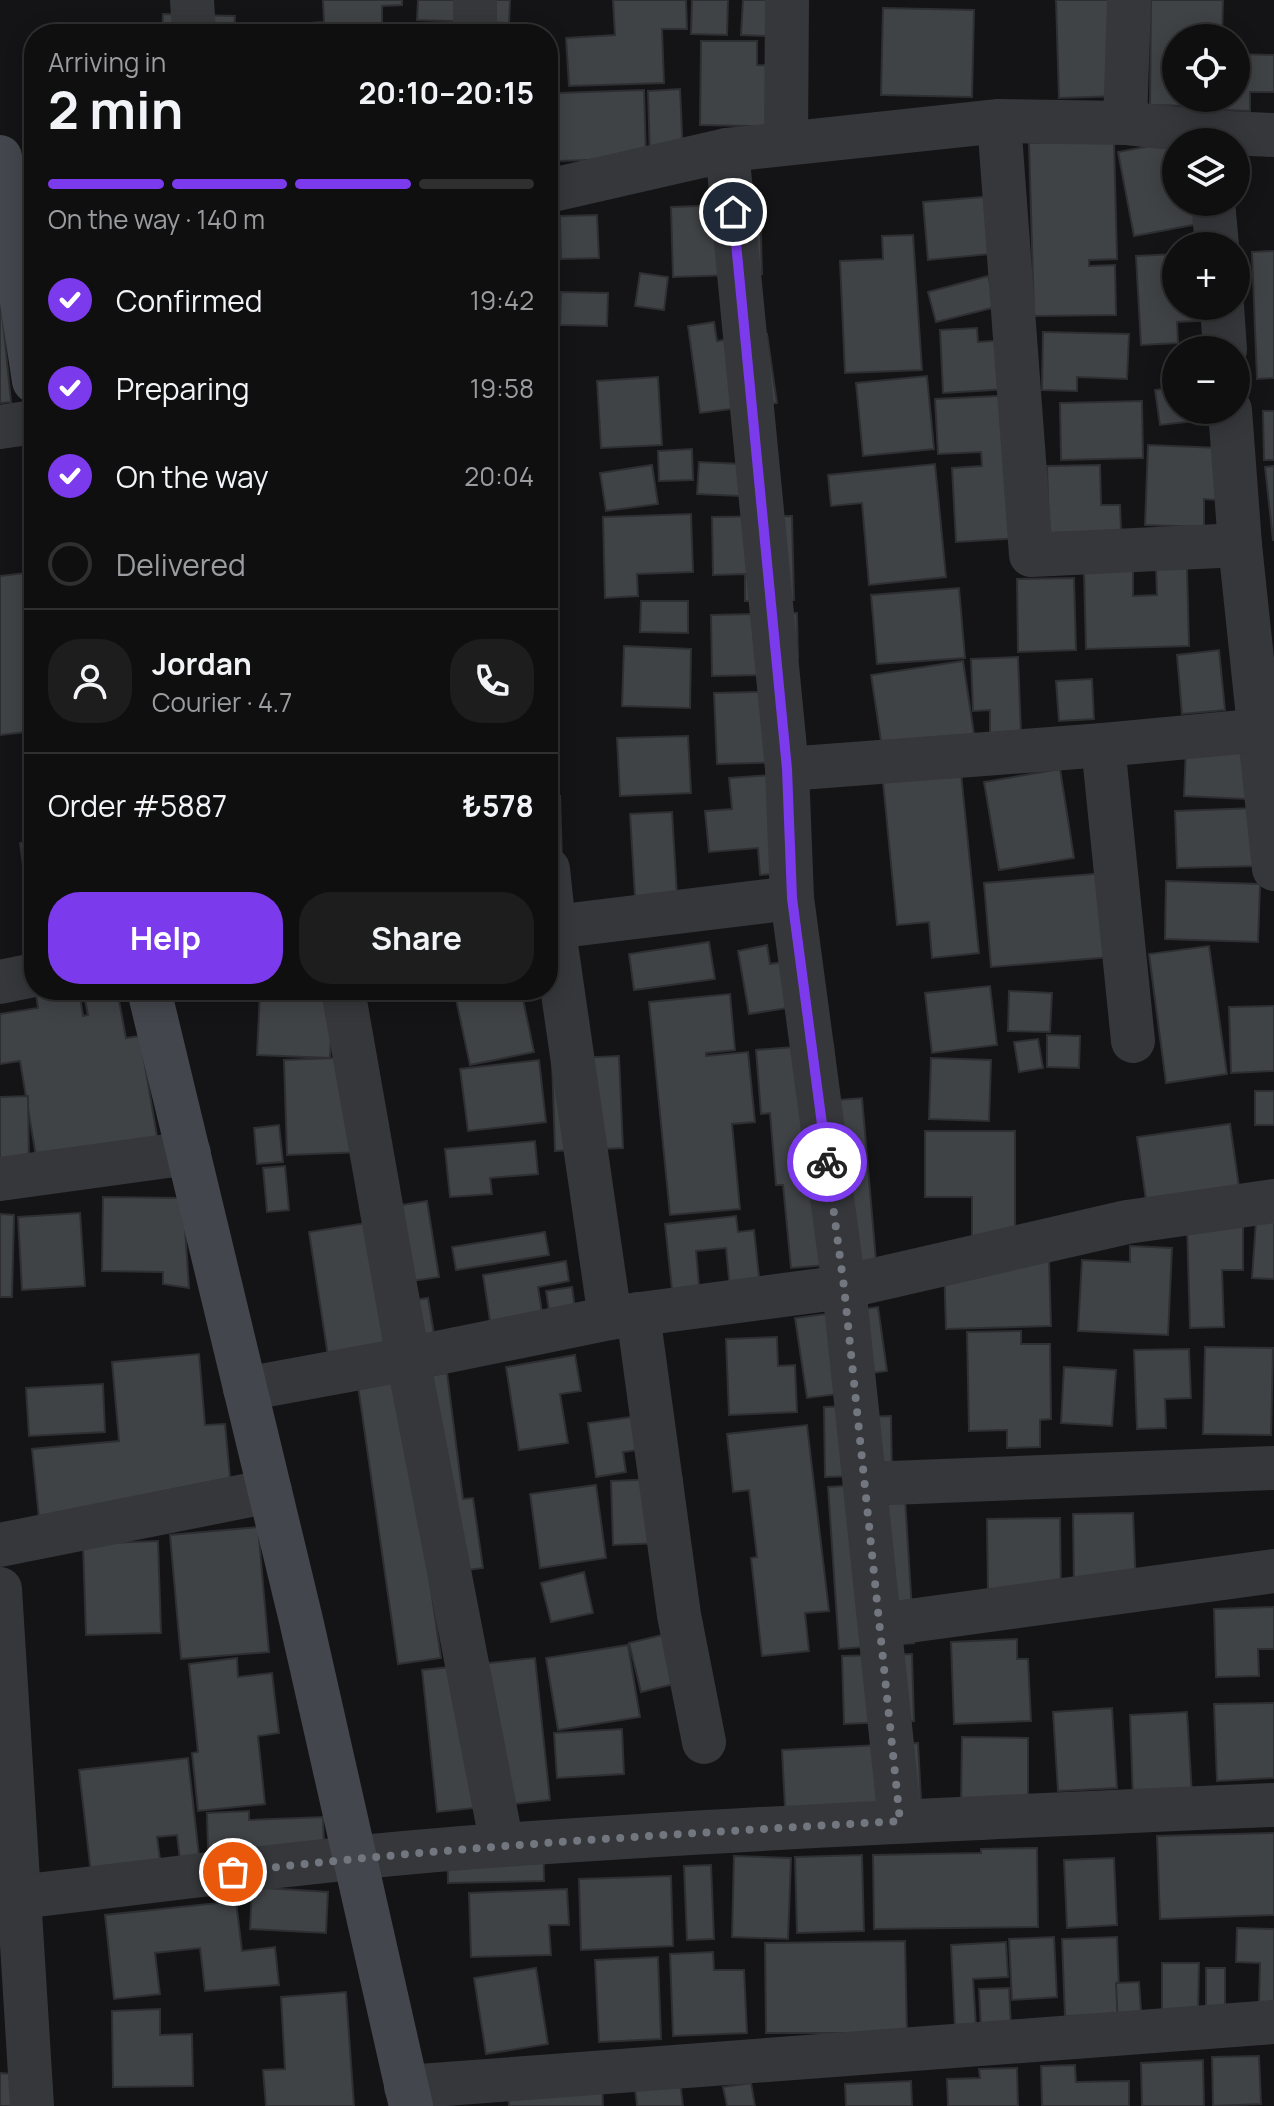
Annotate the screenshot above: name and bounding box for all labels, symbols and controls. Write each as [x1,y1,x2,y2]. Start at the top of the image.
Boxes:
map controls [1162,24,1250,424]
button: locate [1162,24,1250,112]
text: Arriving in [48,44,166,80]
text: 20:10–20:15 [358,72,534,113]
text: 2 min [48,74,183,145]
button: layers [1162,128,1250,216]
pin [699,178,767,246]
icon: home [711,190,755,234]
text: On the way · 140 m [48,201,265,237]
button: + [1162,232,1250,320]
icon: check [48,278,92,322]
text: Confirmed [116,280,263,321]
text: 19:42 [470,282,534,318]
button: − [1162,336,1250,424]
icon: check [48,366,92,410]
text: Preparing [116,368,250,409]
text: 19:58 [470,370,534,406]
icon: check [48,454,92,498]
text: On the way [116,456,269,497]
text: 20:04 [464,458,534,494]
text: Delivered [116,544,246,585]
button: person [48,639,132,723]
button: phone [450,639,534,723]
text: Jordan [152,643,252,684]
text: Courier · 4.7 [152,684,292,720]
text: Order #5887 [48,785,227,826]
text: ₺578 [462,785,534,826]
button: Help [48,892,283,984]
button: Share [299,892,534,984]
courier [787,1122,867,1202]
icon: bike [805,1140,849,1184]
pin [199,1838,267,1906]
icon: bag [211,1850,255,1894]

